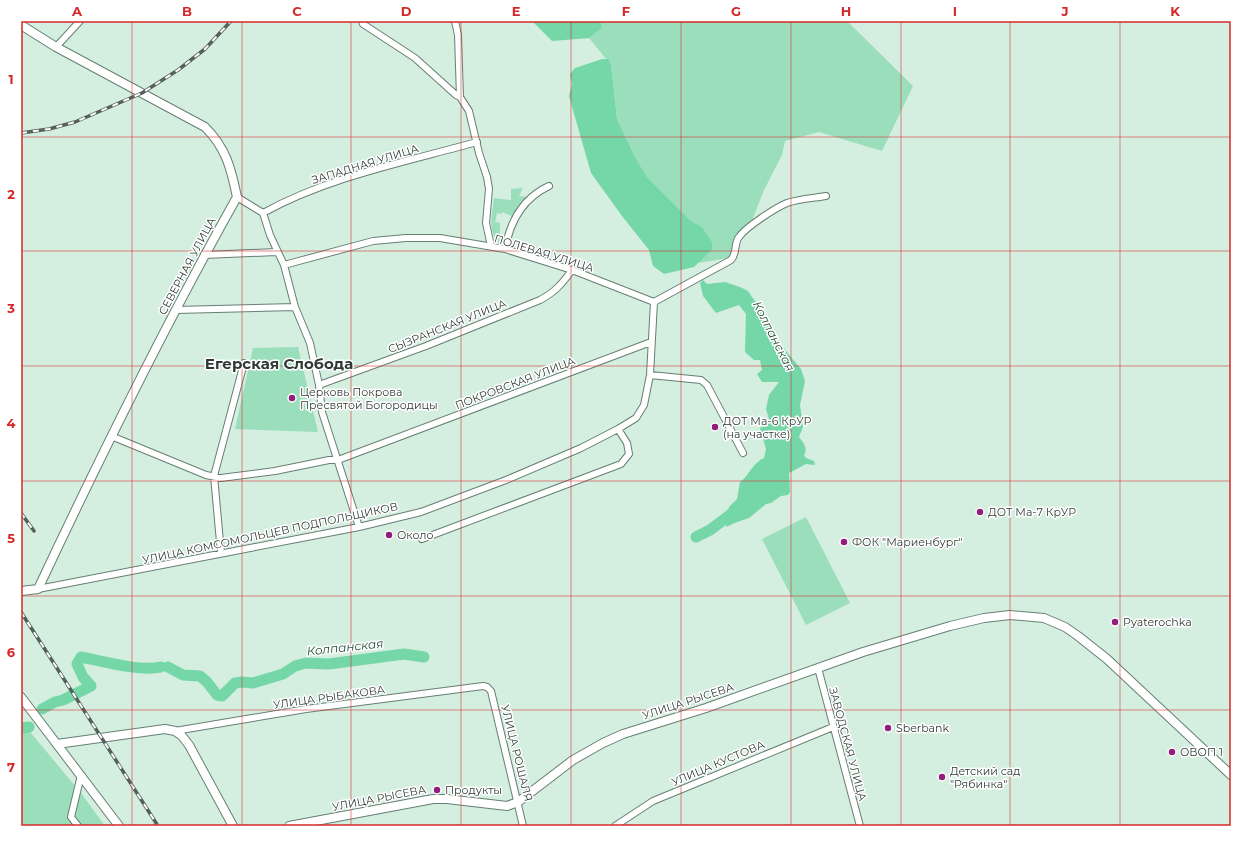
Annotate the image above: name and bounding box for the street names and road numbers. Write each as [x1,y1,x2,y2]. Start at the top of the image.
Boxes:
street label: ЗАПАДНАЯ УЛИЦА [310,141,421,187]
street label: СЕВЕРНАЯ УЛИЦА [155,214,219,317]
street label: ПОЛЕВАЯ УЛИЦА [493,231,596,275]
street label: СЫЗРАНСКАЯ УЛИЦА [386,296,509,356]
street label: ПОКРОВСКАЯ УЛИЦА [453,353,578,412]
street label: УЛИЦА КОМСОМОЛЬЦЕВ ПОДПОЛЬЩИКОВ [141,499,399,567]
street label: УЛИЦА РЫСЕВА [641,679,736,722]
street label: УЛИЦА РЫБАКОВА [272,682,387,712]
street label: ЗАВОДСКАЯ УЛИЦА [826,686,870,803]
street label: УЛИЦА РОШАЛЯ [498,703,536,803]
street label: УЛИЦА КУСТОВА [669,737,767,789]
street label: УЛИЦА РЫСЕВА [331,782,428,814]

